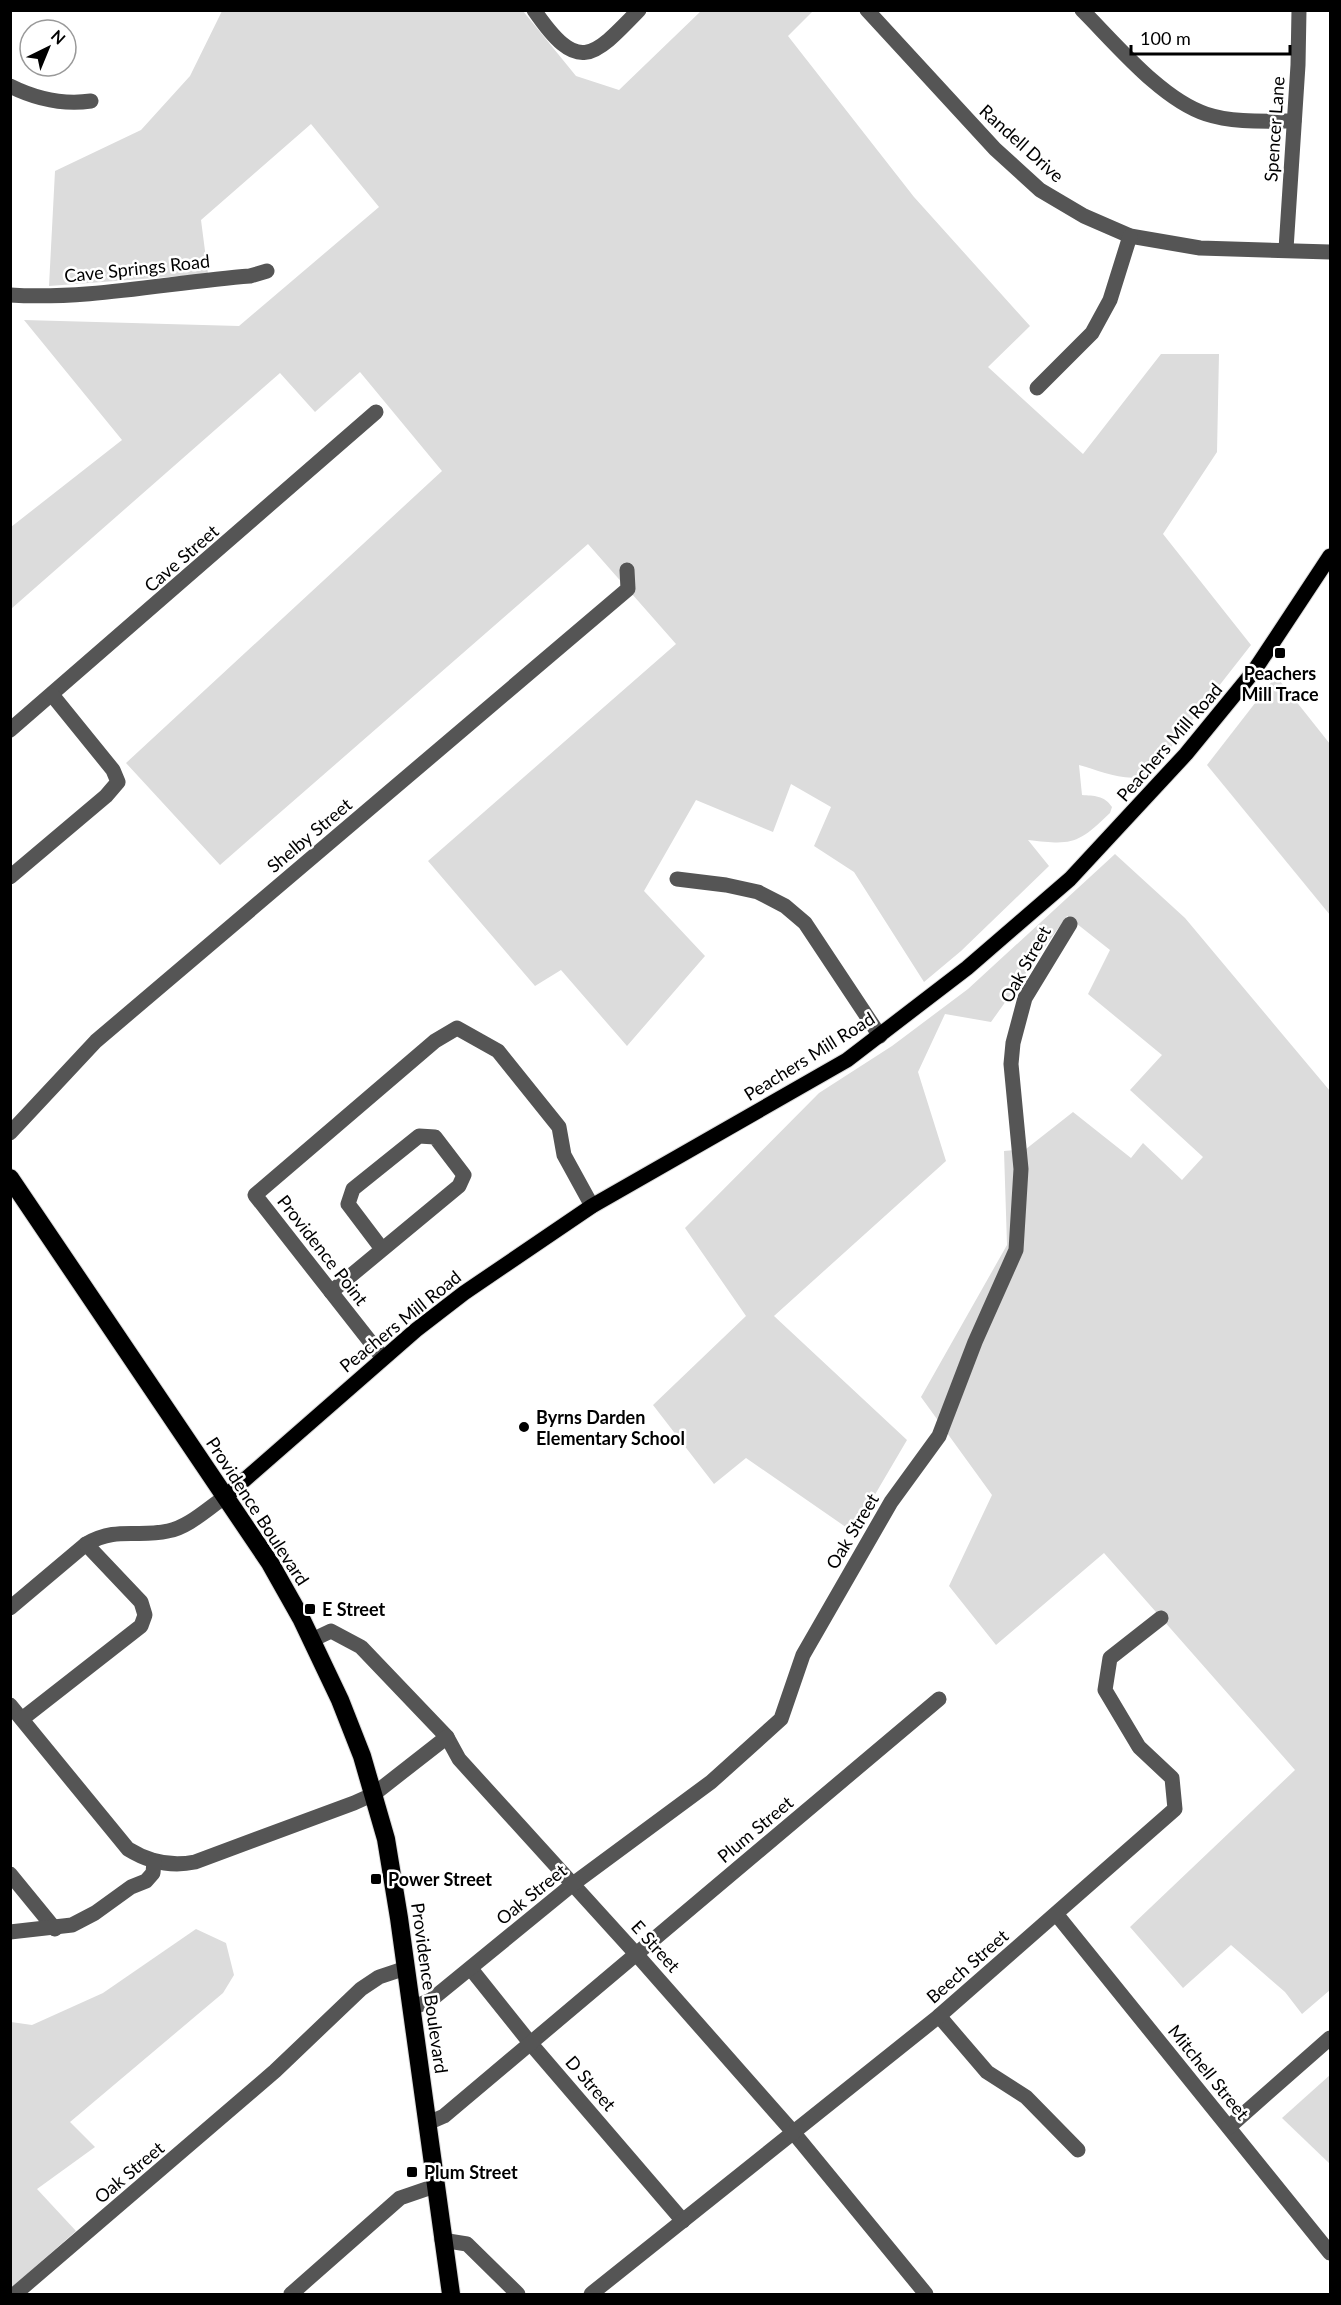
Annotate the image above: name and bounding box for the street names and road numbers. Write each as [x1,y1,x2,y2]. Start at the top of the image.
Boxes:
street label: Spencer Lane [1259,76,1289,182]
street label: Randell Drive [975,99,1069,187]
street label: Cave Springs Road [63,249,211,287]
street label: Cave Street [139,519,223,596]
street label: Peachers Mill Road [1112,678,1226,806]
street label: Shelby Street [262,793,356,877]
street label: Oak Street [995,921,1055,1006]
street label: Peachers Mill Road [740,1007,878,1105]
street label: Providence Point [273,1191,373,1310]
street label: Peachers Mill Road [335,1265,465,1377]
street label: Providence Boulevard [202,1433,314,1589]
street label: Oak Street [821,1489,883,1573]
street label: Plum Street [713,1791,798,1867]
street label: Oak Street [491,1859,571,1929]
street label: Providence Boulevard [407,1901,453,2075]
street label: E Street [627,1915,685,1977]
street label: Beech Street [922,1924,1013,2007]
street label: Mitchell Street [1164,2020,1254,2124]
street label: D Street [561,2051,621,2115]
street label: Oak Street [90,2136,169,2208]

